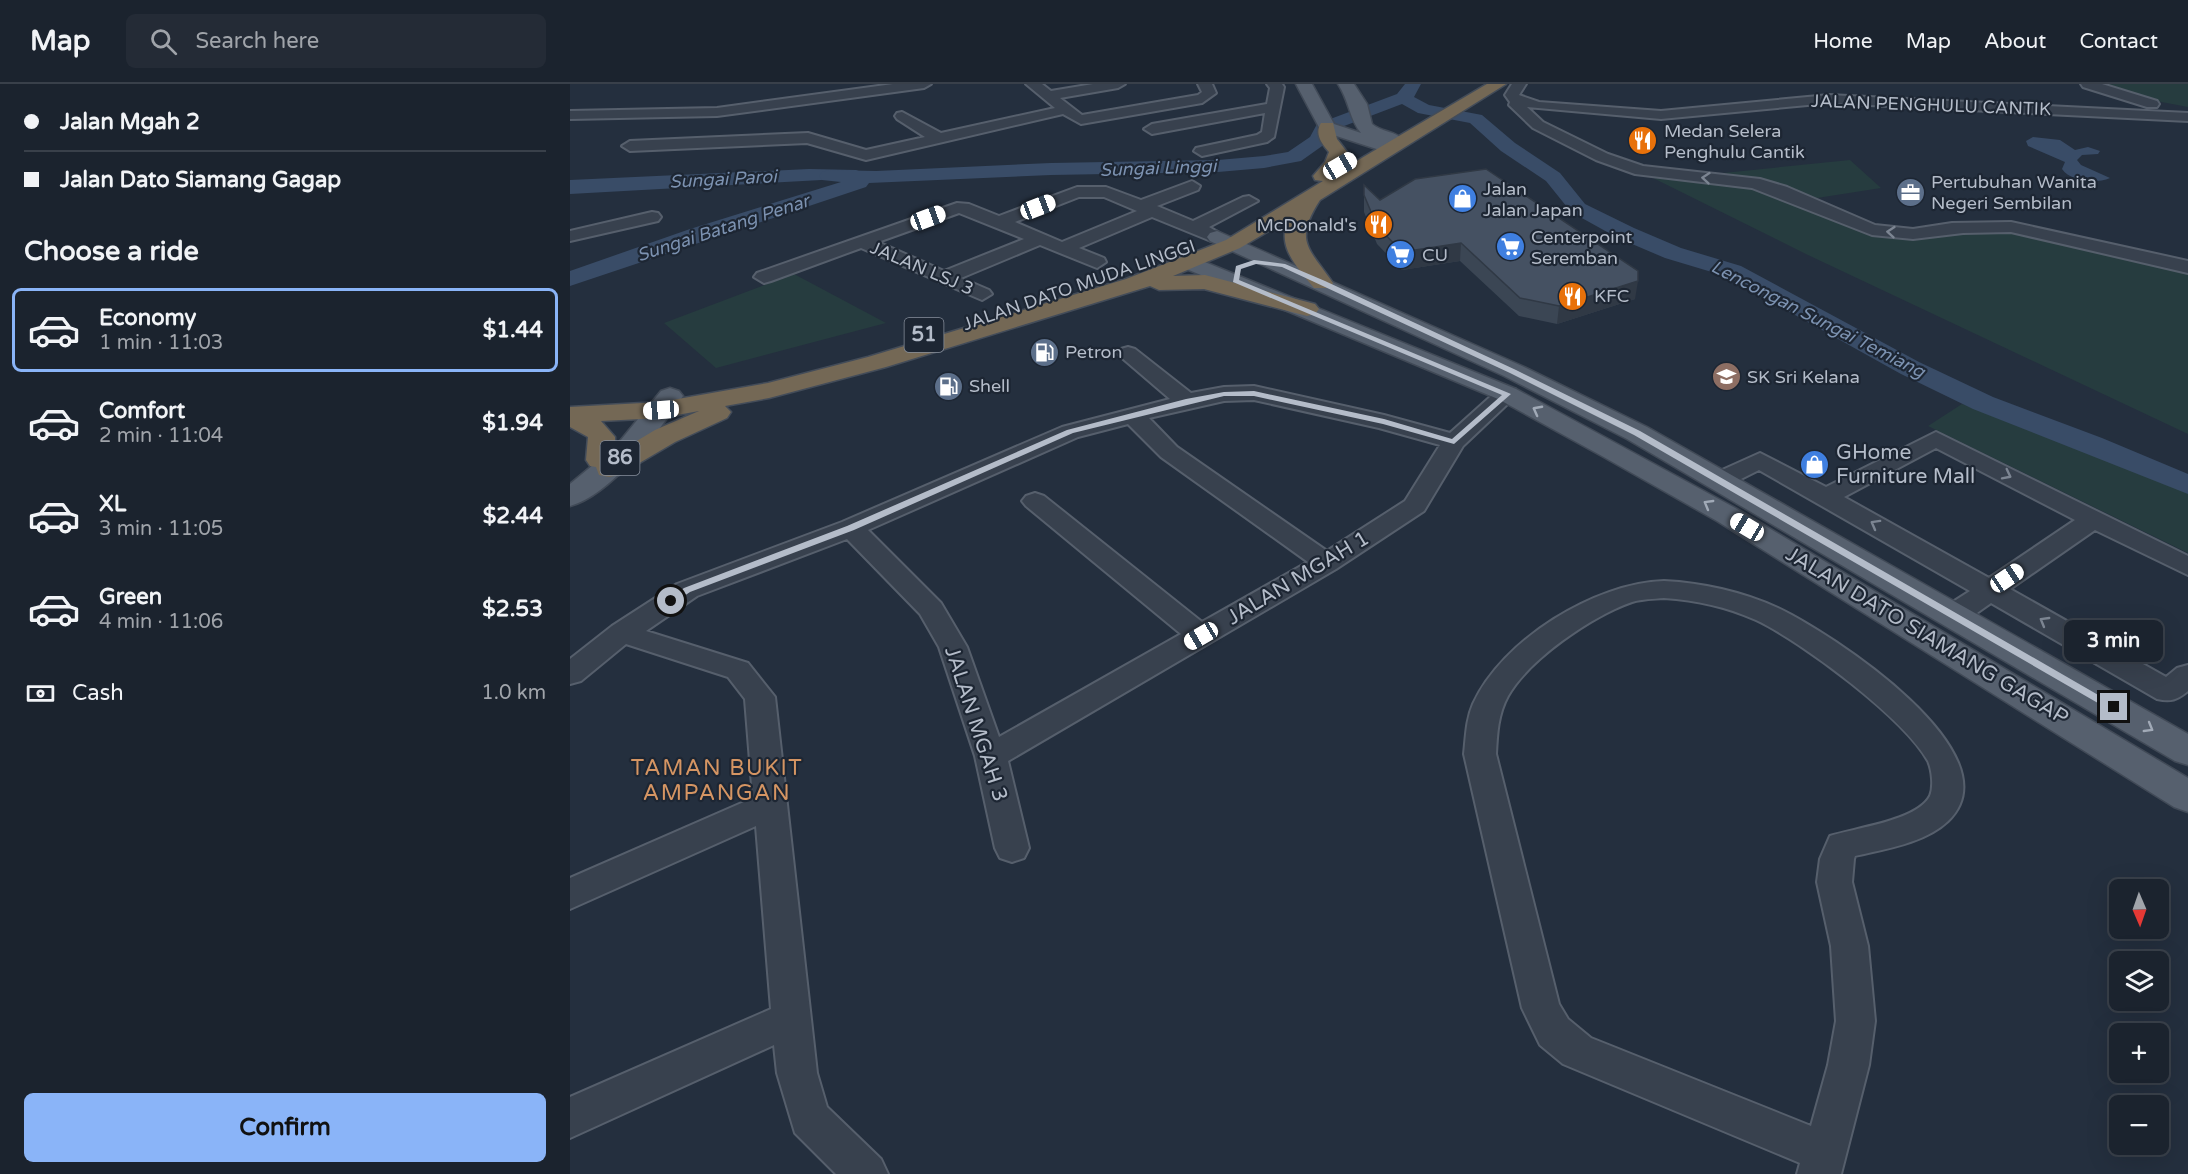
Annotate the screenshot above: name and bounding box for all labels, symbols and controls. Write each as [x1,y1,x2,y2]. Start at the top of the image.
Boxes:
search box [126,14,546,68]
text: Map [30,24,90,58]
icon: search [147,25,180,58]
text: Search here [195,28,319,54]
text: Home [1813,29,1873,54]
text: Map [1906,29,1951,54]
text: About [1984,29,2046,54]
text: Contact [2079,29,2158,54]
street label: JALAN PENGHULU CANTIK [1811,90,2051,120]
text: Jalan Mgah 2 [60,109,200,135]
place label: Medan Selera Penghulu Cantik [1664,120,1805,163]
restaurant icon: Medan Selera Penghulu Cantik [1627,125,1659,157]
car [1320,149,1360,183]
water label: Sungai Linggi [1099,155,1219,181]
water label: Sungai Paroi [669,165,780,193]
text: Jalan Dato Siamang Gagap [60,167,341,193]
place label: Pertubuhan Wanita Negeri Sembilan [1931,171,2097,214]
one-way arrow [1701,172,1710,185]
office icon: Pertubuhan Wanita Negeri Sembilan [1894,176,1926,208]
place label: Jalan Jalan Japan [1483,178,1583,221]
shop icon: Jalan Jalan Japan [1446,183,1478,215]
water label: Sungai Batang Penar [634,189,814,266]
car [1018,192,1058,222]
car [908,203,948,233]
restaurant icon: McDonald's [1362,209,1394,241]
place label: McDonald's [1257,214,1357,236]
place label: Centerpoint Seremban [1531,226,1633,269]
one-way arrow [1886,226,1896,239]
supermarket icon: Centerpoint Seremban [1494,231,1526,263]
text: Choose a ride [24,235,199,268]
street label: JALAN DATO MUDA LINGGI [960,235,1198,335]
street label: JALAN LSJ 3 [867,236,977,300]
supermarket icon: CU [1385,239,1417,271]
place label: CU [1422,244,1448,266]
water label: Lencongan Sungai Temiang [1707,255,1930,383]
restaurant icon: KFC [1557,280,1589,312]
place label: KFC [1594,285,1629,307]
icon: car [27,303,81,357]
text: Economy [99,305,196,331]
text: $1.44 [483,317,543,343]
road number: 51 [904,318,944,352]
text: 1 min · 11:03 [99,331,223,355]
fuel station icon: Petron [1028,336,1060,368]
place label: Petron [1065,341,1122,363]
school or university icon: SK Sri Kelana [1710,361,1742,393]
place label: SK Sri Kelana [1747,366,1860,388]
fuel station icon: Shell [932,370,964,402]
place label: Shell [969,375,1010,397]
icon: car [27,396,81,450]
text: Comfort [99,398,185,424]
car [642,400,680,420]
one-way arrow [1533,406,1543,417]
text: $1.94 [482,410,543,436]
text: 2 min · 11:04 [99,424,223,448]
place label: GHome Furniture Mall [1836,440,1975,489]
road number: 86 [601,441,640,475]
shop icon: GHome Furniture Mall [1799,448,1831,480]
one-way arrow [2000,468,2011,479]
icon: car [27,489,81,543]
text: XL [99,491,126,517]
one-way arrow [1704,500,1714,511]
text: $2.44 [483,503,543,529]
car [1727,510,1767,544]
text: 3 min · 11:05 [99,517,223,541]
one-way arrow [1871,520,1881,531]
street label: JALAN MGAH 1 [1222,526,1374,630]
street label: JALAN DATO SIAMANG GAGAP [1781,541,2073,731]
car [1987,560,2027,596]
icon: car [27,582,81,636]
text: Green [99,584,162,610]
route start [657,587,684,614]
text: $2.53 [482,596,543,622]
text: 4 min · 11:06 [99,610,223,634]
one-way arrow [2040,617,2050,628]
car [1181,619,1221,653]
callout: 3 min [2064,620,2164,662]
text: 3 min [2087,629,2140,653]
street label: JALAN MGAH 3 [939,643,1013,805]
icon: cash [24,677,57,710]
text: Cash [72,680,124,706]
text: 1.0 km [481,681,546,705]
route end [2100,693,2127,720]
one-way arrow [2143,721,2153,732]
district label: TAMAN BUKIT AMPANGAN [631,755,803,806]
north arrow [2109,879,2169,939]
map controls [2109,879,2169,1155]
button: layers [2109,951,2169,1011]
button: + [2109,1023,2169,1083]
button: Confirm [24,1093,546,1162]
button: − [2109,1095,2169,1155]

